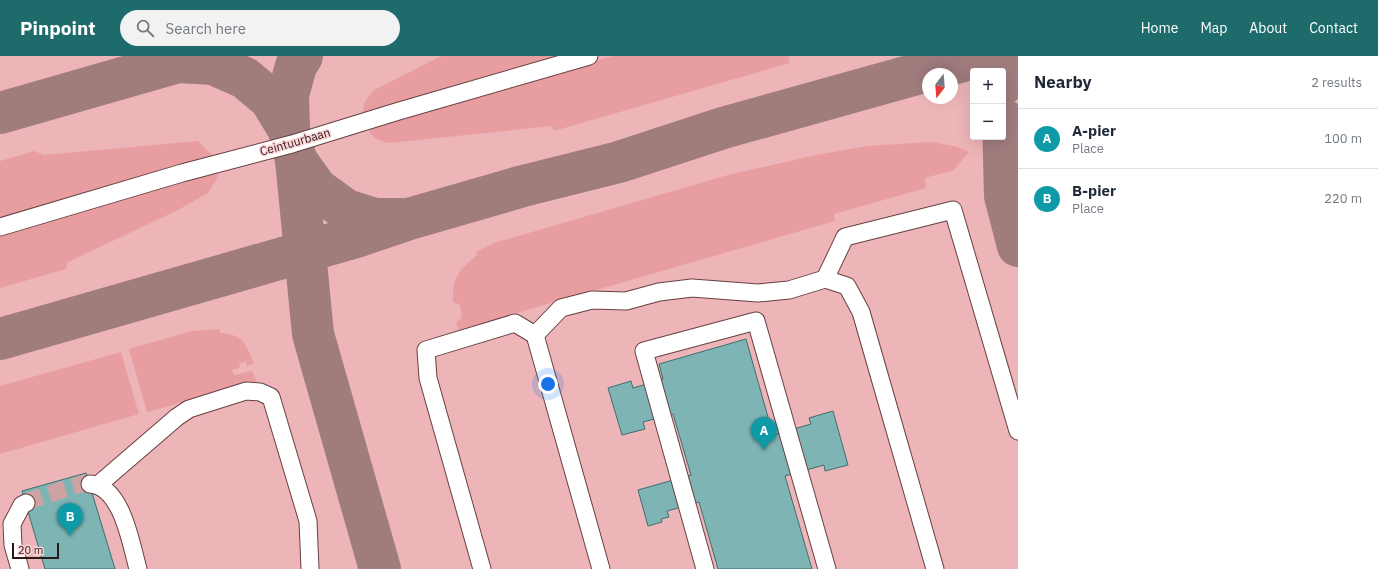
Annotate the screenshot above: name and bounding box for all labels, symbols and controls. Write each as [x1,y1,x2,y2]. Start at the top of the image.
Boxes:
search box [120,10,400,46]
text: Pinpoint [20,16,96,40]
icon: search [134,17,156,39]
text: Search here [166,19,246,38]
text: Home [1141,19,1178,37]
text: Map [1200,19,1227,37]
text: About [1249,19,1287,37]
text: Contact [1309,19,1358,37]
north arrow [922,68,958,104]
map controls [970,68,1006,140]
button: + [970,68,1006,104]
text: Nearby [1034,71,1092,93]
text: 2 results [1311,74,1362,91]
button: − [970,104,1006,140]
text: A-pier [1072,121,1116,140]
street label: Ceintuurbaan [258,124,332,159]
text: A [1043,130,1051,147]
text: 100 m [1324,130,1362,147]
text: Place [1072,140,1104,157]
text: B-pier [1072,181,1116,200]
text: B [1043,190,1051,207]
text: 220 m [1324,190,1362,207]
text: Place [1072,200,1104,217]
your location [538,374,558,394]
pin: A [751,417,777,450]
pin: B [57,503,83,536]
scale bar [12,541,59,560]
text: 20 m [18,543,43,557]

